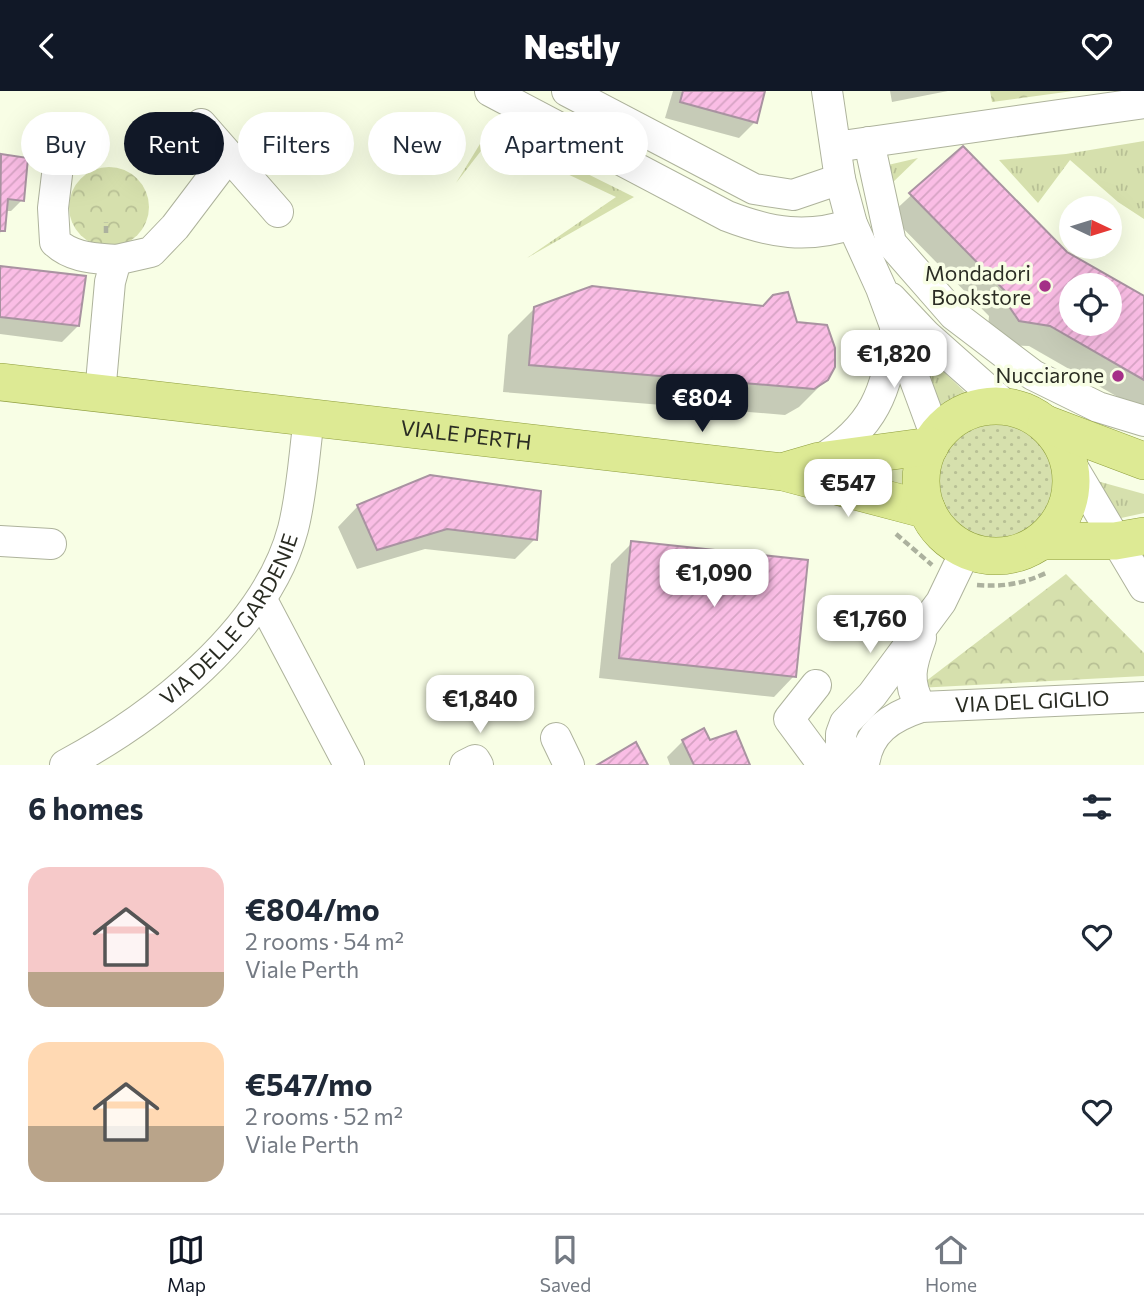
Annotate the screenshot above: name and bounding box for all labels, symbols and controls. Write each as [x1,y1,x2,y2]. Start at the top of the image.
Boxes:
text: Nestly [524,26,620,66]
icon: back [28,27,66,65]
icon: heart [1078,27,1116,65]
chip: Buy [21,112,110,175]
chip: Rent [124,112,224,175]
chip: Filters [238,112,354,175]
chip: New [368,112,466,175]
chip: Apartment [480,112,648,175]
north arrow [1059,196,1122,259]
map controls [1059,196,1122,336]
place label: Mondadori Bookstore [925,260,1031,309]
button: locate [1059,273,1122,336]
marker: Mondadori Bookstore [1037,278,1053,294]
pin: €1,820 [837,331,951,390]
text: €1,820 [857,339,931,367]
place label: Nucciarone [996,362,1104,387]
marker: Nucciarone [1110,368,1126,384]
pin: €804 [661,375,743,434]
text: €804 [672,383,732,411]
street label: VIALE PERTH [399,414,533,454]
pin: €547 [807,459,889,519]
text: €547 [820,468,876,496]
street label: VIA DELLE GARDENIE [154,530,302,710]
pin: €1,090 [657,549,771,609]
text: €1,090 [676,558,752,586]
pin: €1,760 [813,595,927,655]
text: €1,760 [833,604,907,632]
pin: €1,840 [423,675,537,735]
text: €1,840 [442,684,518,712]
street label: VIA DEL GIGLIO [954,685,1110,716]
icon: filters [1078,788,1116,826]
text: 6 homes [28,789,143,826]
text: €804/mo [245,890,380,927]
icon: home [84,895,168,979]
icon: heart [1078,918,1116,956]
text: 2 rooms · 54 m² [245,927,404,955]
text: Viale Perth [245,955,359,983]
text: €547/mo [245,1065,372,1102]
icon: home [84,1070,168,1154]
icon: heart [1078,1093,1116,1131]
text: 2 rooms · 52 m² [245,1102,403,1130]
text: Viale Perth [245,1130,359,1158]
tab: Map [167,1231,206,1296]
tab: Saved [540,1231,591,1296]
tab: Home [925,1231,977,1296]

